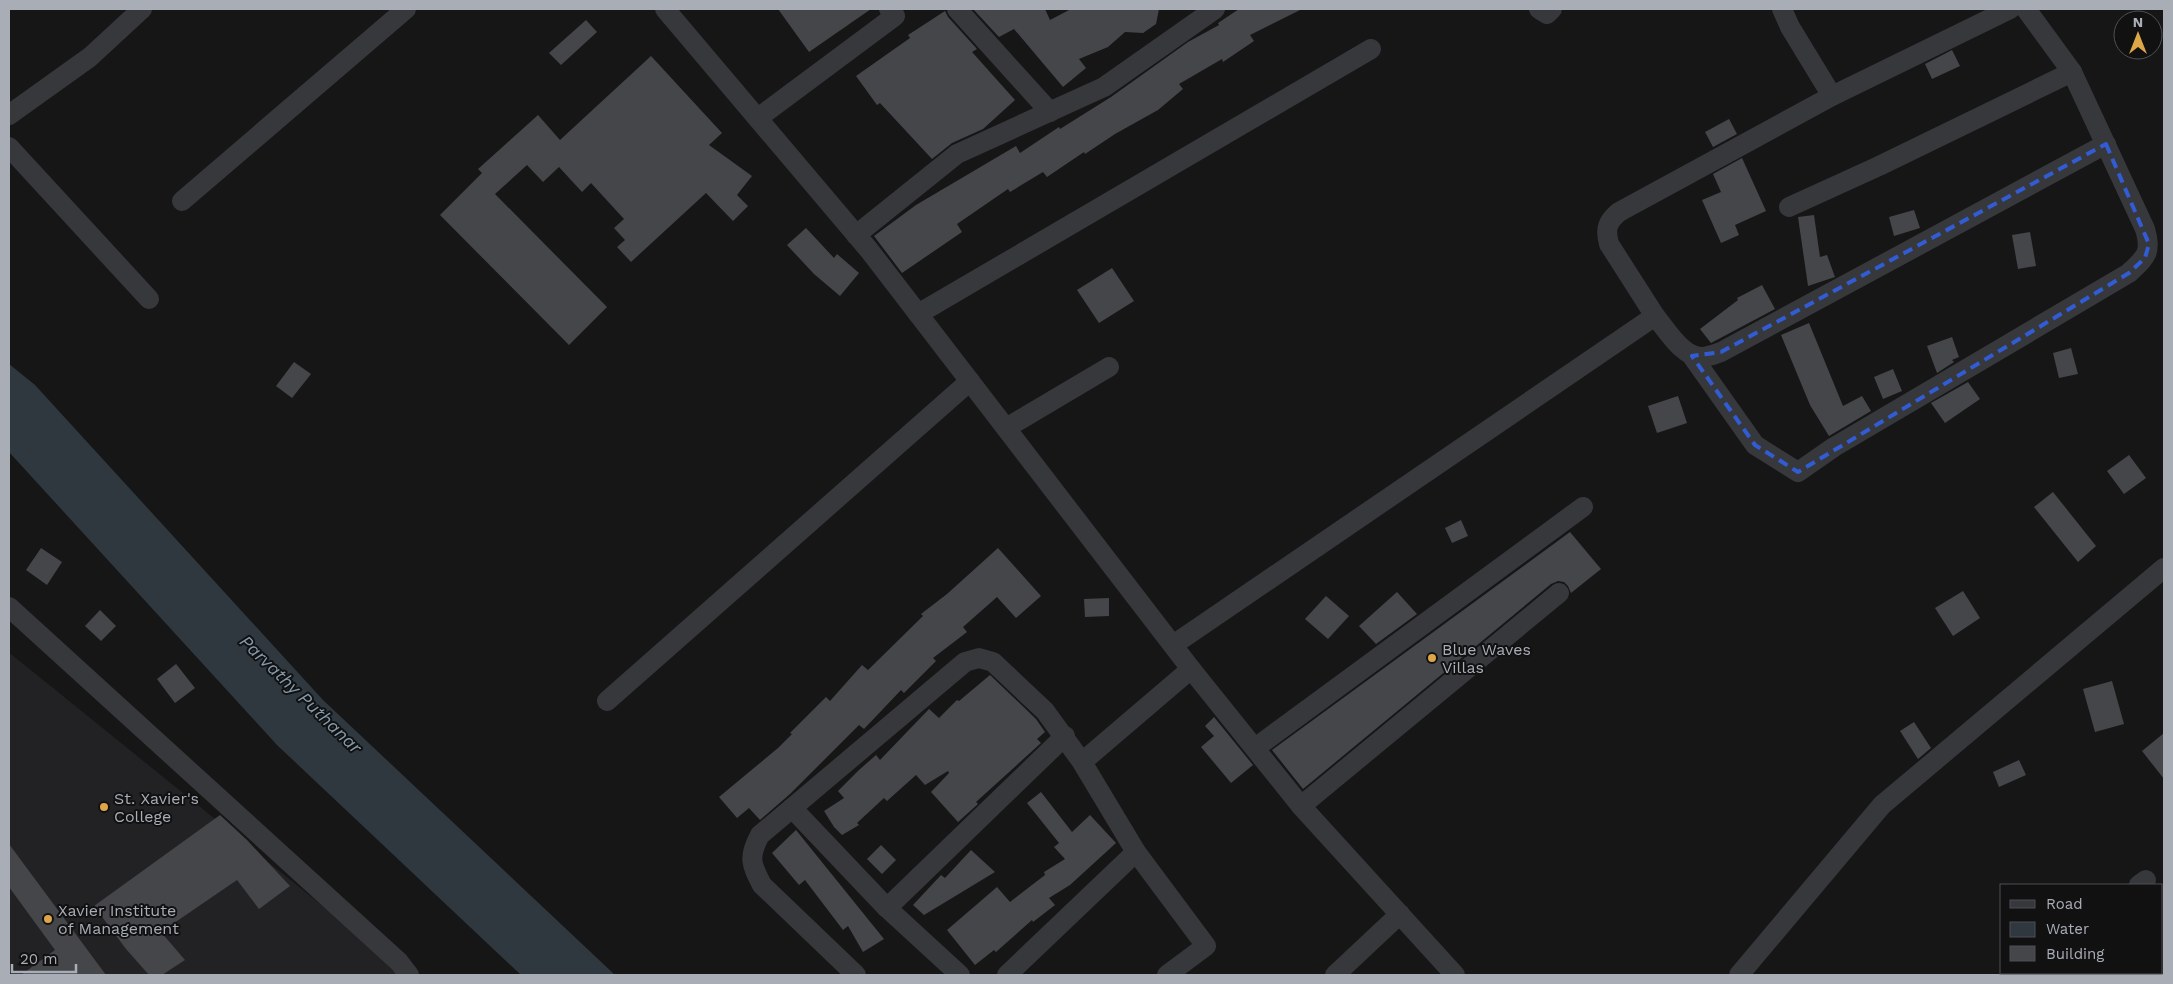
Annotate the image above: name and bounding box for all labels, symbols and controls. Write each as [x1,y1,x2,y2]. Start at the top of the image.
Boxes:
north arrow [2113,10,2163,60]
text: N [2133,14,2143,30]
water label: Parvathy Puthanar [236,630,367,758]
place label: Blue Waves Villas [1442,640,1531,677]
marker: Blue Waves Villas [1426,652,1438,664]
place label: St. Xavier's College [114,789,199,826]
marker: St. Xavier's College [98,801,110,813]
legend [2000,884,2163,974]
text: Road [2046,895,2083,913]
place label: Xavier Institute of Management [58,901,179,938]
marker: Xavier Institute of Management [42,913,54,925]
text: Water [2046,920,2089,938]
scale bar [12,942,76,974]
text: Building [2046,945,2104,963]
text: 20 m [20,950,58,968]

